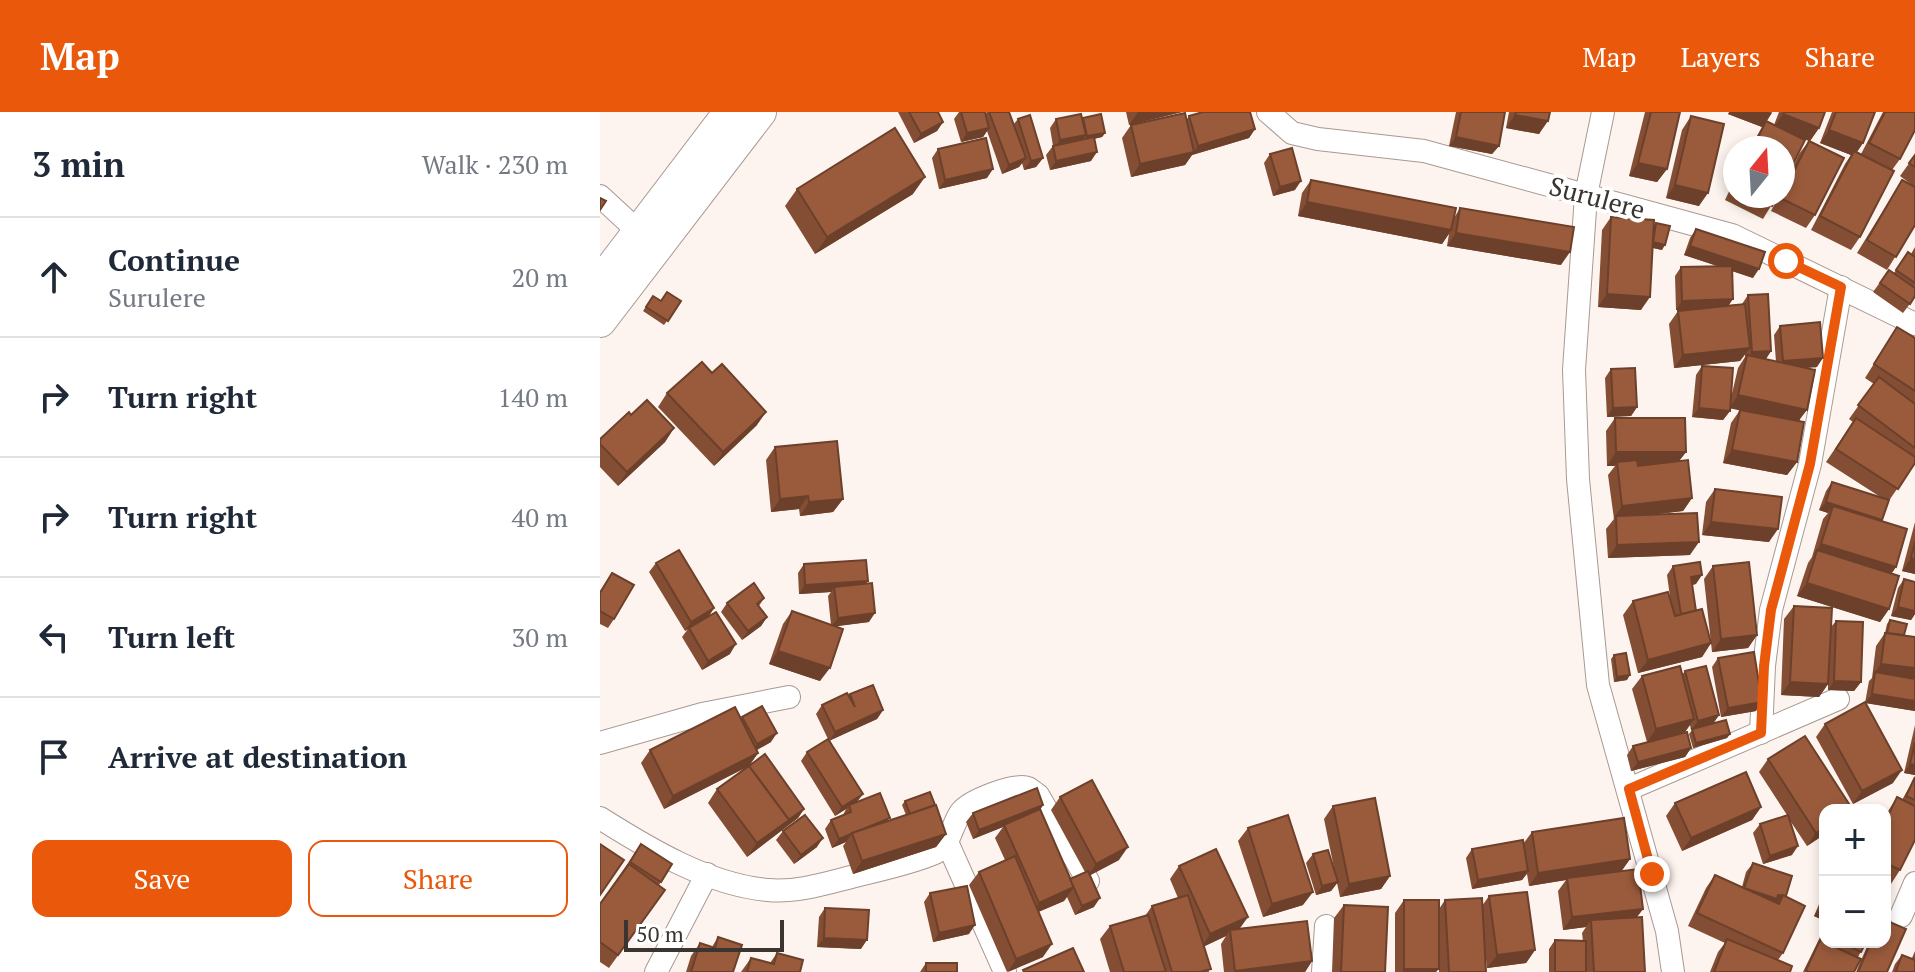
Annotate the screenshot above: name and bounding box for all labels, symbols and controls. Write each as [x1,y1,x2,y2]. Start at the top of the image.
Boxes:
text: Map [40,31,120,81]
text: Map [1582,38,1636,75]
text: Layers [1680,38,1761,75]
text: Share [1805,38,1875,75]
north arrow [1723,136,1795,208]
text: 3 min [32,142,125,187]
text: Walk · 230 m [422,147,568,181]
street label: Surulere [1546,168,1649,226]
text: Continue [108,240,240,280]
route start [1768,243,1804,279]
icon: ahead [32,255,76,299]
text: 20 m [512,260,568,294]
text: Surulere [108,280,206,314]
icon: right [32,375,76,419]
text: Turn right [108,377,257,417]
text: 140 m [498,380,568,414]
icon: right [32,495,76,539]
text: Turn right [108,497,257,537]
text: 40 m [512,500,568,534]
icon: left [32,615,76,659]
text: Turn left [108,617,235,657]
text: 30 m [512,620,568,654]
icon: arrive [32,735,76,779]
text: Arrive at destination [108,737,407,777]
map controls [1819,804,1891,948]
button: + [1819,804,1891,876]
button: Save [32,840,292,917]
button: Share [308,840,568,917]
route end [1634,856,1670,892]
button: − [1819,876,1891,948]
scale bar [624,916,784,952]
text: 50 m [636,919,684,948]

